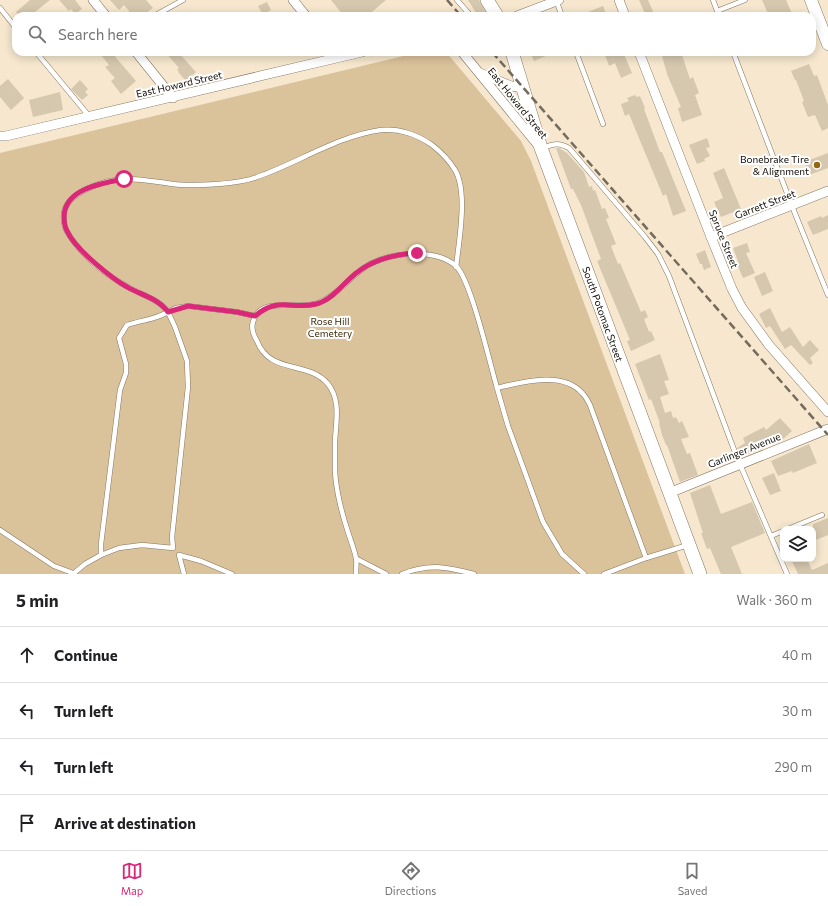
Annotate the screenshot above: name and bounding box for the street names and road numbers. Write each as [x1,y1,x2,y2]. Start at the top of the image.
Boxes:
street label: East Howard Street [486,65,550,141]
street label: East Howard Street [135,68,223,100]
street label: Garrett Street [733,187,797,221]
street label: Spruce Street [707,208,741,270]
street label: South Potomac Street [580,265,626,363]
street label: Garlinger Avenue [706,430,782,470]

